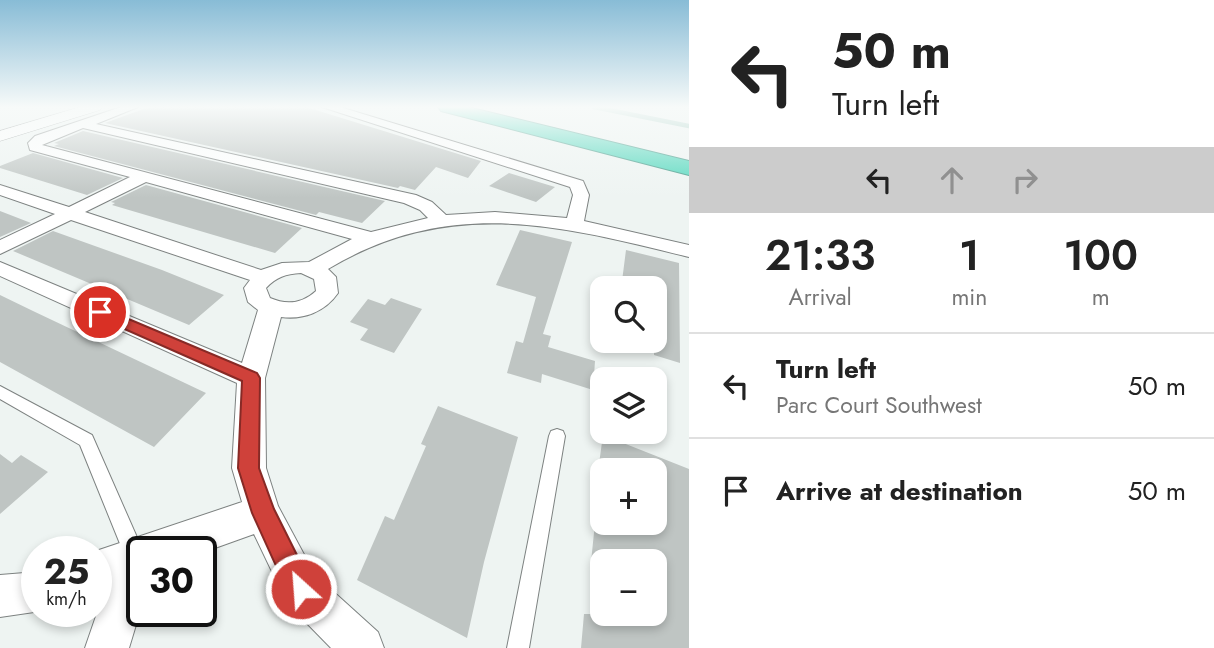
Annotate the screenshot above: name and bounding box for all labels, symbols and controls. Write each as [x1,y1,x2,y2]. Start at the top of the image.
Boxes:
text: 50 m [832,16,951,86]
icon: left [717,28,808,119]
text: Turn left [832,81,939,127]
icon: left [860,161,898,199]
icon: ahead [933,161,971,199]
icon: right [1006,161,1044,199]
text: 21:33 [765,225,875,286]
text: 1 [959,225,980,286]
text: 100 [1063,225,1138,286]
map controls [590,276,667,626]
button: search [590,276,667,353]
text: Arrival [788,280,852,314]
text: min [951,280,987,314]
text: m [1092,280,1110,314]
pin [70,282,130,342]
icon: arrive [81,293,119,331]
text: Turn left [776,350,876,388]
button: layers [590,367,667,444]
icon: left [717,367,755,405]
text: 50 m [1128,367,1186,405]
text: Parc Court Southwest [776,388,982,422]
button: + [590,458,667,535]
icon: arrive [717,472,755,510]
text: Arrive at destination [776,472,1023,510]
text: 50 m [1128,472,1186,510]
speed limit sign: 30 [126,536,217,627]
text: 25 [44,547,89,597]
button: − [590,549,667,626]
position arrow [264,552,338,626]
text: km/h [46,586,87,612]

